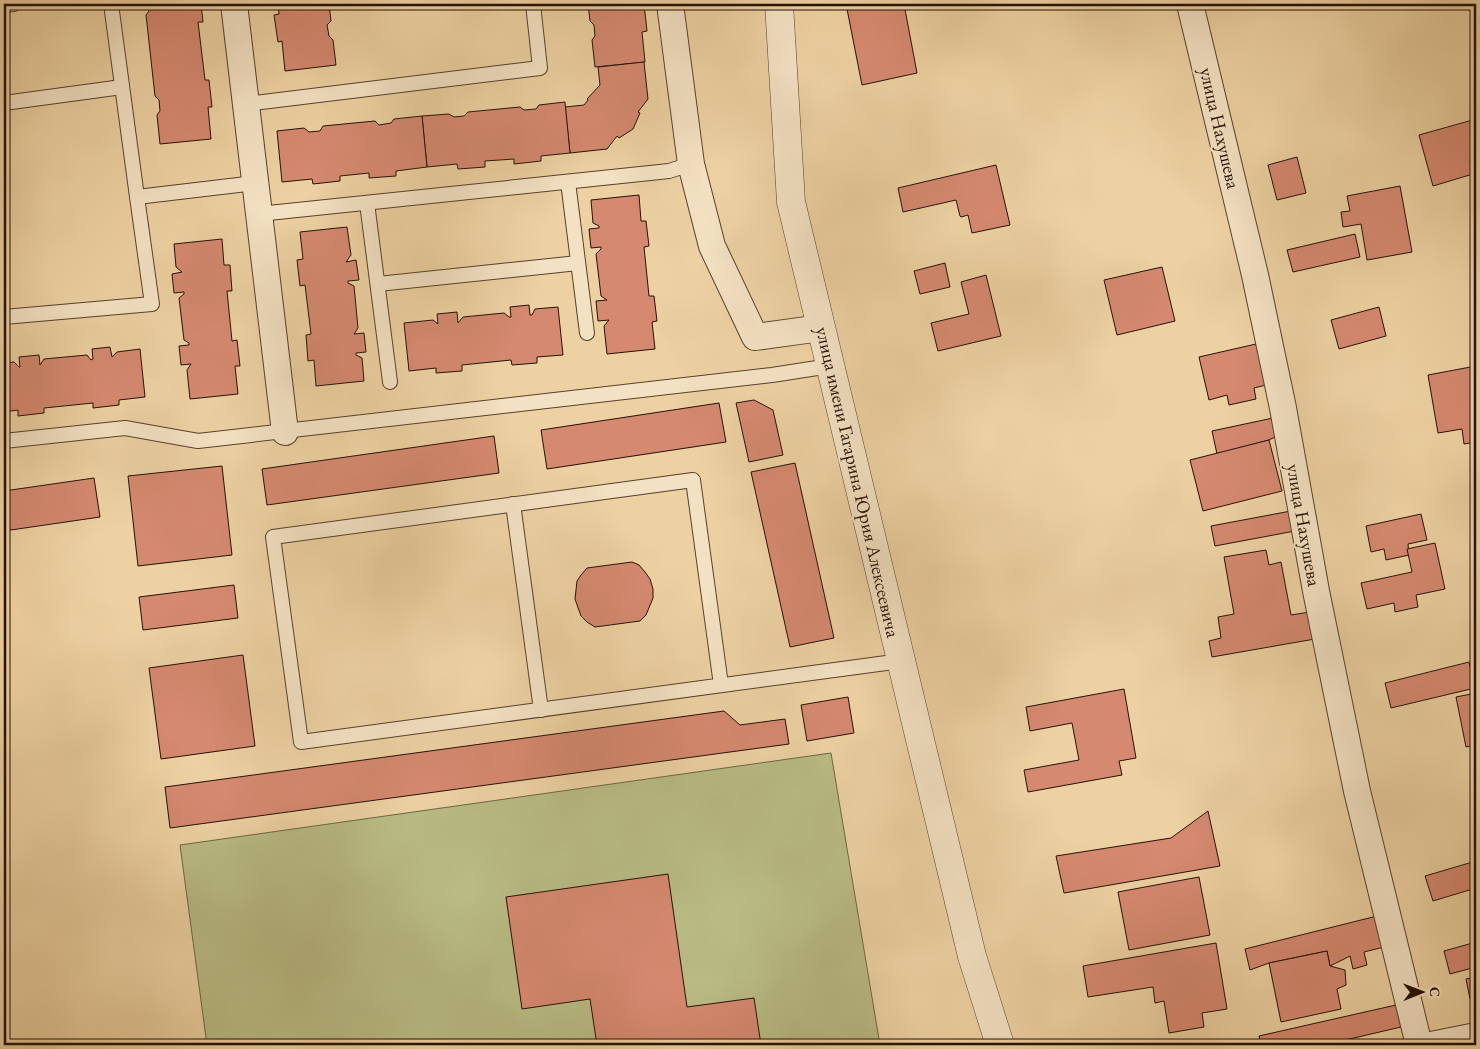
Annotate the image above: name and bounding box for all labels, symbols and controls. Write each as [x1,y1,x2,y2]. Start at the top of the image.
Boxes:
street label: улица Нахушева [1194,65,1246,192]
street label: улица имени Гагарина Юрия Алексеевича [810,324,906,640]
street label: улица Нахушева [1281,462,1327,589]
north arrow [1398,966,1448,1016]
text: С [1426,987,1444,997]

